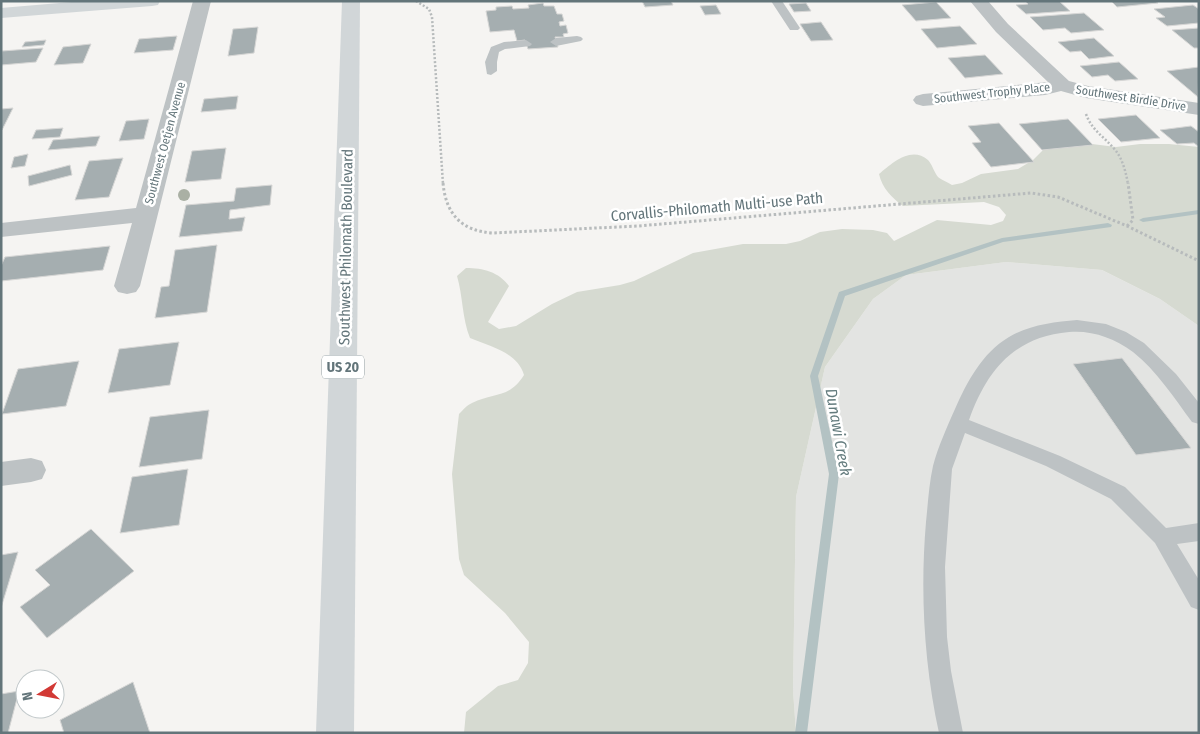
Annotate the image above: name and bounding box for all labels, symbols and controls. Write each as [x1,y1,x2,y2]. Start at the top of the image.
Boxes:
street label: Southwest Oetjen Avenue [142,80,188,206]
street label: Southwest Trophy Place [933,80,1051,106]
street label: Southwest Birdie Drive [1075,82,1187,114]
street label: Southwest Philomath Boulevard [335,149,357,345]
street label: Corvallis-Philomath Multi-use Path [610,189,824,225]
road number: US 20 [322,356,364,378]
water label: Dunawi Creek [821,387,856,477]
north arrow [15,669,65,719]
text: N [19,691,37,702]

